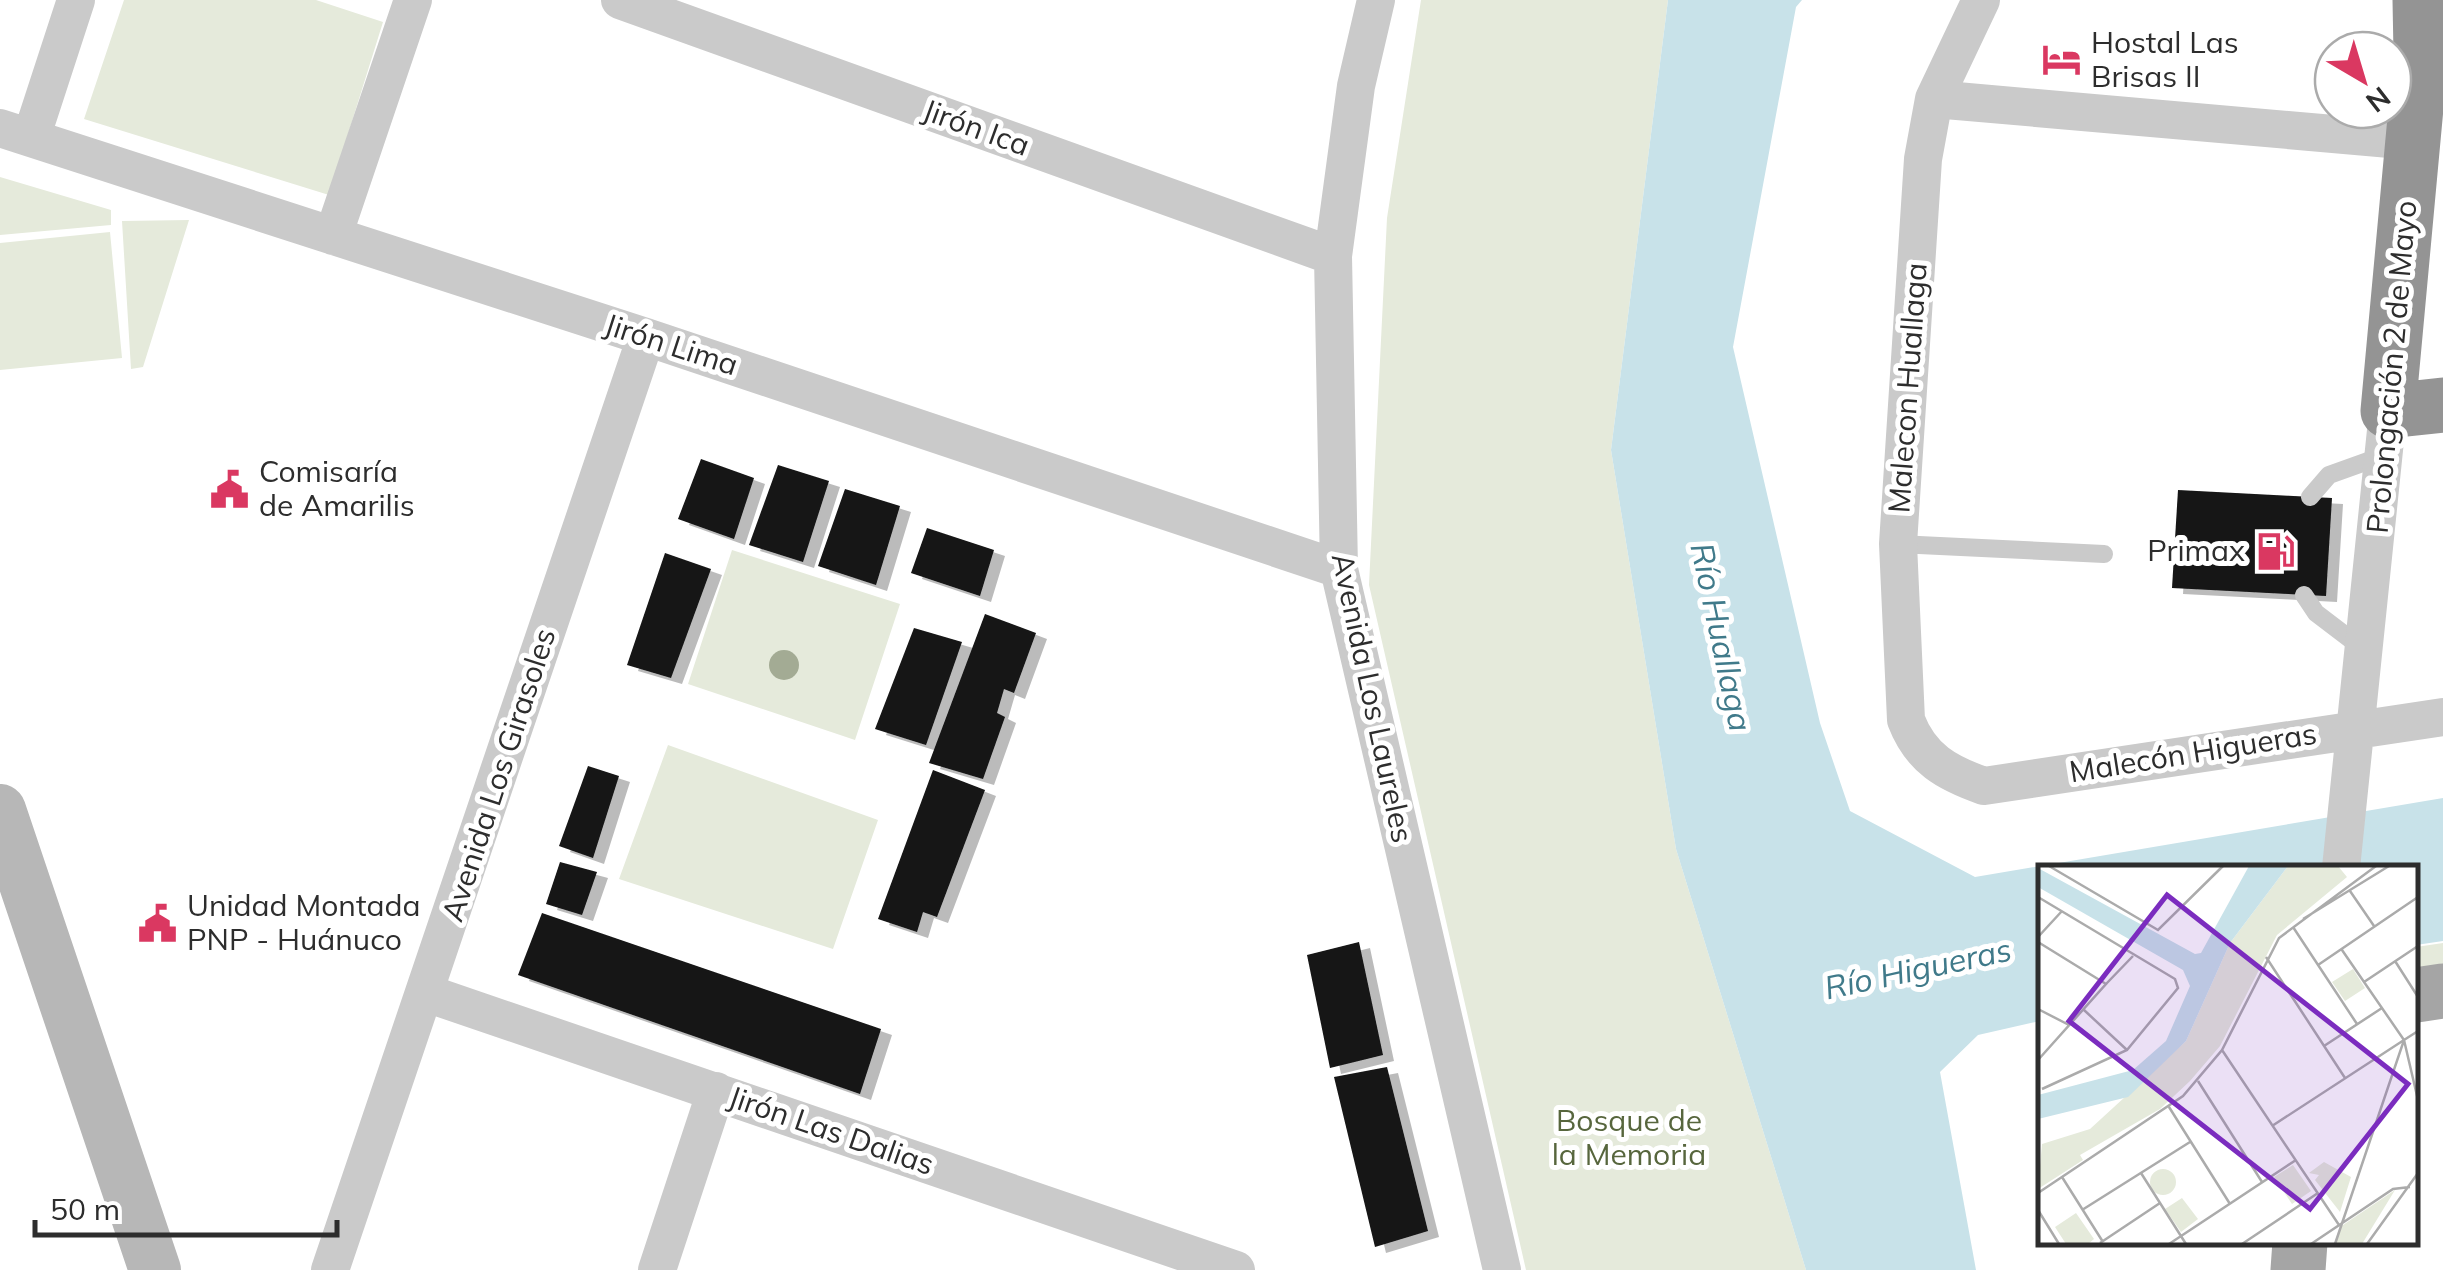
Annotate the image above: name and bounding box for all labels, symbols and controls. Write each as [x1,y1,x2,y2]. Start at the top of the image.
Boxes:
place label: Hostal Las Brisas II [2091,23,2239,95]
north arrow [2313,30,2413,130]
hotel icon: Hostal Las Brisas II [2040,39,2082,81]
text: N [2360,80,2398,120]
street label: Jirón Ica [918,90,1035,164]
street label: Prolongación 2 de Mayo [2358,199,2424,535]
street label: Malecon Huallaga [1879,261,1935,514]
street label: Jirón Lima [600,305,743,383]
place label: Comisaría de Amarilis [259,452,415,524]
public building icon: Comisaría de Amarilis [208,468,250,510]
fuel station icon: Primax [2254,530,2296,572]
place label: Primax [2147,531,2245,569]
water label: Río Huallaga [1683,539,1761,735]
street label: Avenida Los Laureles [1324,550,1422,846]
street label: Avenida Los Girasoles [433,623,563,926]
street label: Malecón Higueras [2067,714,2319,790]
inset map [2038,865,2418,1245]
place label: Unidad Montada PNP - Huánuco [187,886,420,958]
public building icon: Unidad Montada PNP - Huánuco [136,902,178,944]
water label: Río Higueras [1821,929,2015,1007]
street label: Jirón Las Dalias [724,1077,939,1183]
park label: Bosque de la Memoria [1552,1101,1706,1173]
scale bar [35,1175,338,1237]
text: 50 m [50,1190,120,1228]

